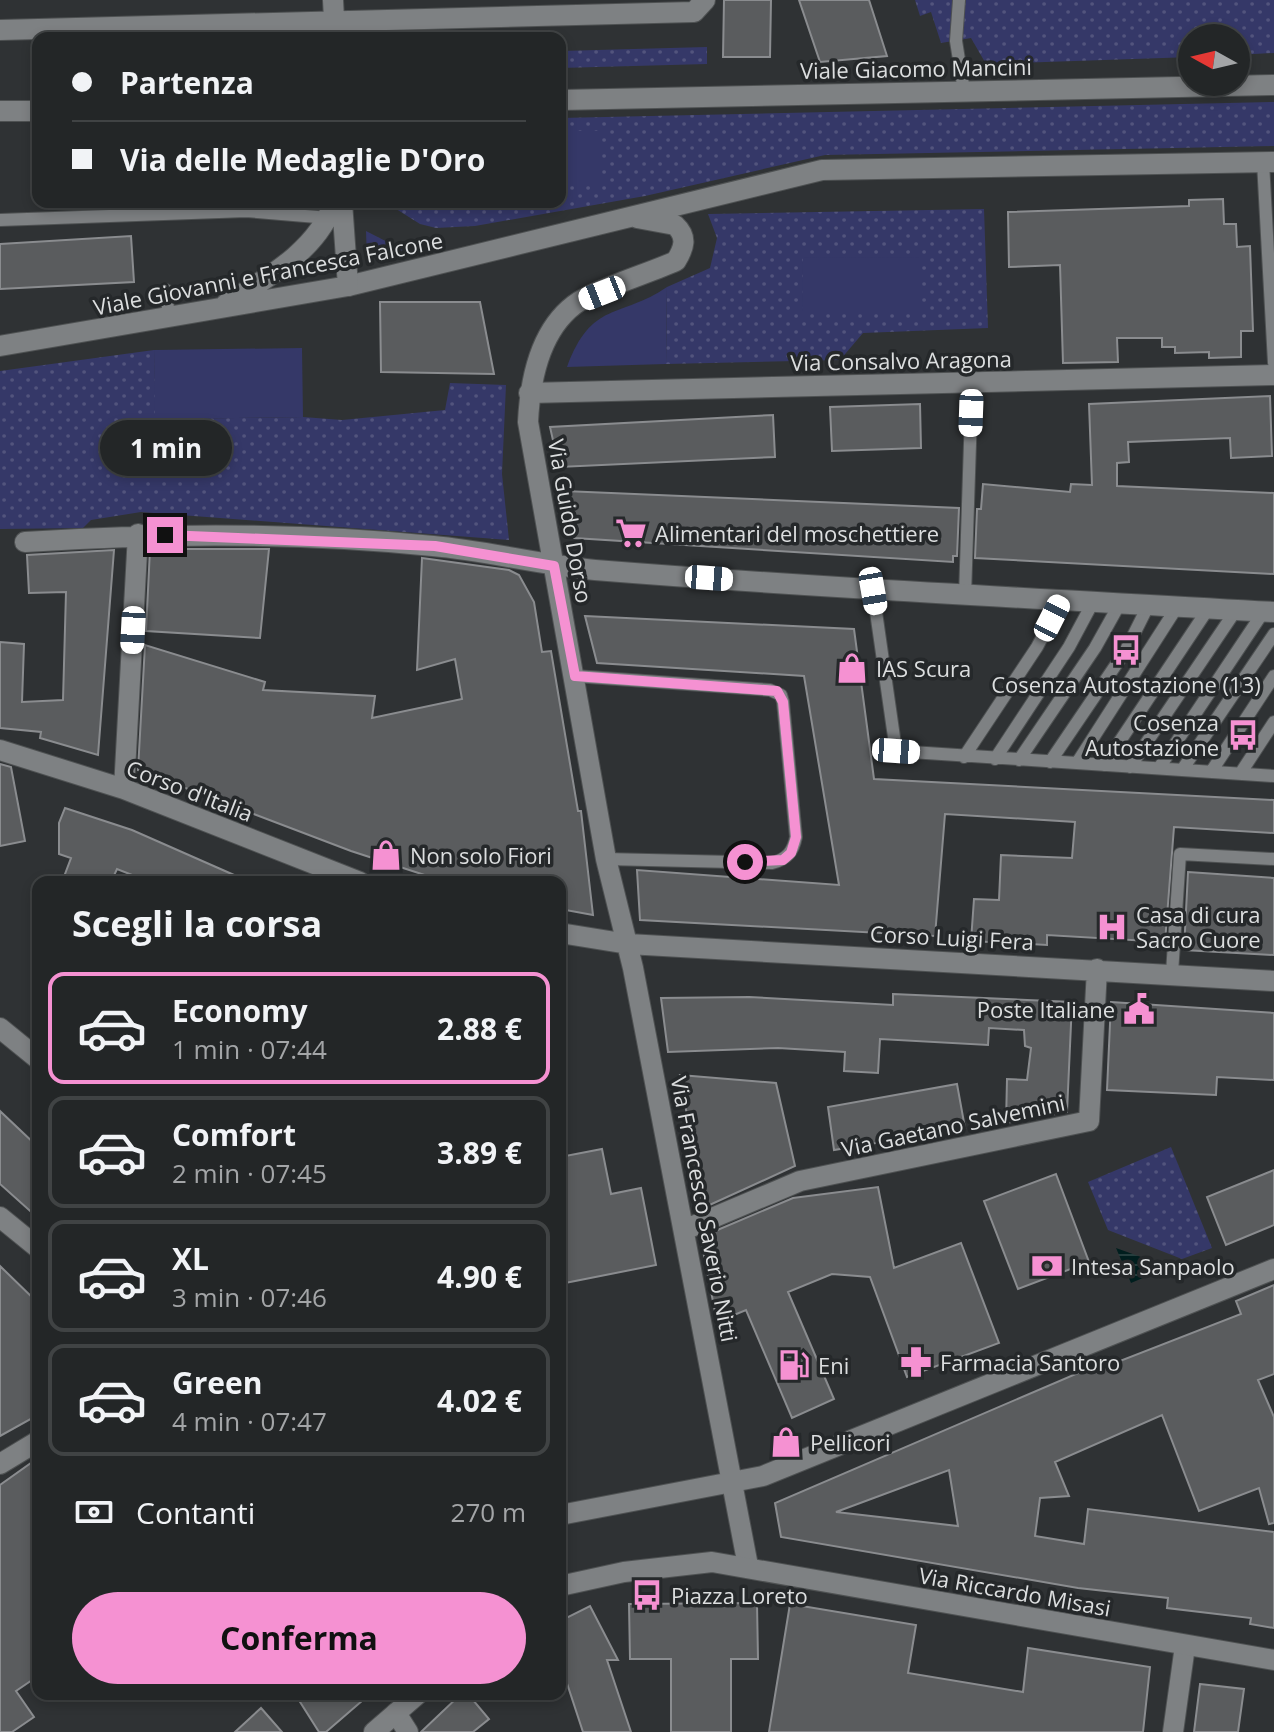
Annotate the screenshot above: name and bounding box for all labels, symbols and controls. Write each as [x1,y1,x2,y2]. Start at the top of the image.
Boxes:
north arrow [1178,24,1250,96]
map controls [1178,24,1250,96]
street label: Viale Giacomo Mancini [800,51,1032,85]
text: Partenza [120,62,254,103]
text: Via delle Medaglie D'Oro [120,139,485,180]
street label: Viale Giovanni e Francesca Falcone [91,224,445,322]
car [575,273,629,313]
street label: Via Consalvo Aragona [790,343,1012,377]
car [958,389,984,437]
callout: 1 min [99,419,231,475]
text: 1 min [130,430,202,466]
street label: Via Guido Dorso [542,437,600,605]
supermarket icon: Alimentari del moschettiere [614,516,648,550]
route end [147,517,183,553]
place label: Alimentari del moschettiere [655,518,939,548]
car [684,564,734,592]
car [857,565,889,617]
car [1030,591,1074,645]
car [120,605,146,655]
bus stop icon: Cosenza Autostazione (13) [1109,633,1143,667]
shop icon: IAS Scura [835,651,869,685]
place label: IAS Scura [876,653,971,683]
place label: Cosenza Autostazione (13) [991,669,1261,699]
place label: Cosenza Autostazione [1085,707,1219,762]
bus stop icon: Cosenza Autostazione [1226,718,1260,752]
car [871,737,921,765]
street label: Corso d'Italia [122,752,258,828]
shop icon: Non solo Fiori [369,838,403,872]
place label: Non solo Fiori [410,840,552,870]
route start [727,844,763,880]
text: Scegli la corsa [72,899,322,948]
place label: Casa di cura Sacro Cuore [1136,899,1261,954]
hospital icon: Casa di cura Sacro Cuore [1095,910,1129,944]
street label: Corso Luigi Fera [869,918,1035,956]
text: Economy [172,990,308,1031]
icon: car [76,992,148,1064]
public building icon: Poste Italiane [1122,992,1156,1026]
place label: Poste Italiane [977,994,1115,1024]
text: 2.88 € [437,1008,522,1049]
text: 1 min · 07:44 [172,1031,327,1067]
street label: Via Francesco Saverio Nitti [665,1074,745,1344]
street label: Via Gaetano Salvemini [838,1087,1068,1163]
text: Comfort [172,1114,296,1155]
icon: car [76,1116,148,1188]
text: 3.89 € [437,1132,522,1173]
text: 2 min · 07:45 [172,1155,327,1191]
text: XL [172,1238,209,1279]
icon: car [76,1240,148,1312]
bank icon: Intesa Sanpaolo [1030,1249,1064,1283]
place label: Intesa Sanpaolo [1071,1251,1235,1281]
text: 4.90 € [437,1256,522,1297]
text: 3 min · 07:46 [172,1279,327,1315]
pharmacy icon: Farmacia Santoro [899,1345,933,1379]
place label: Farmacia Santoro [940,1347,1120,1377]
fuel station icon: Eni [777,1348,811,1382]
place label: Eni [818,1350,849,1380]
text: Green [172,1362,263,1403]
icon: car [76,1364,148,1436]
text: 4.02 € [437,1380,522,1421]
text: 4 min · 07:47 [172,1403,327,1439]
shop icon: Pellicori [769,1425,803,1459]
place label: Pellicori [810,1427,891,1457]
icon: cash [72,1490,116,1534]
text: Contanti [136,1492,255,1533]
text: 270 m [451,1494,526,1530]
street label: Via Riccardo Misasi [917,1559,1113,1623]
bus stop icon: Piazza Loreto [630,1578,664,1612]
place label: Piazza Loreto [671,1580,808,1610]
button: Conferma [72,1592,526,1684]

